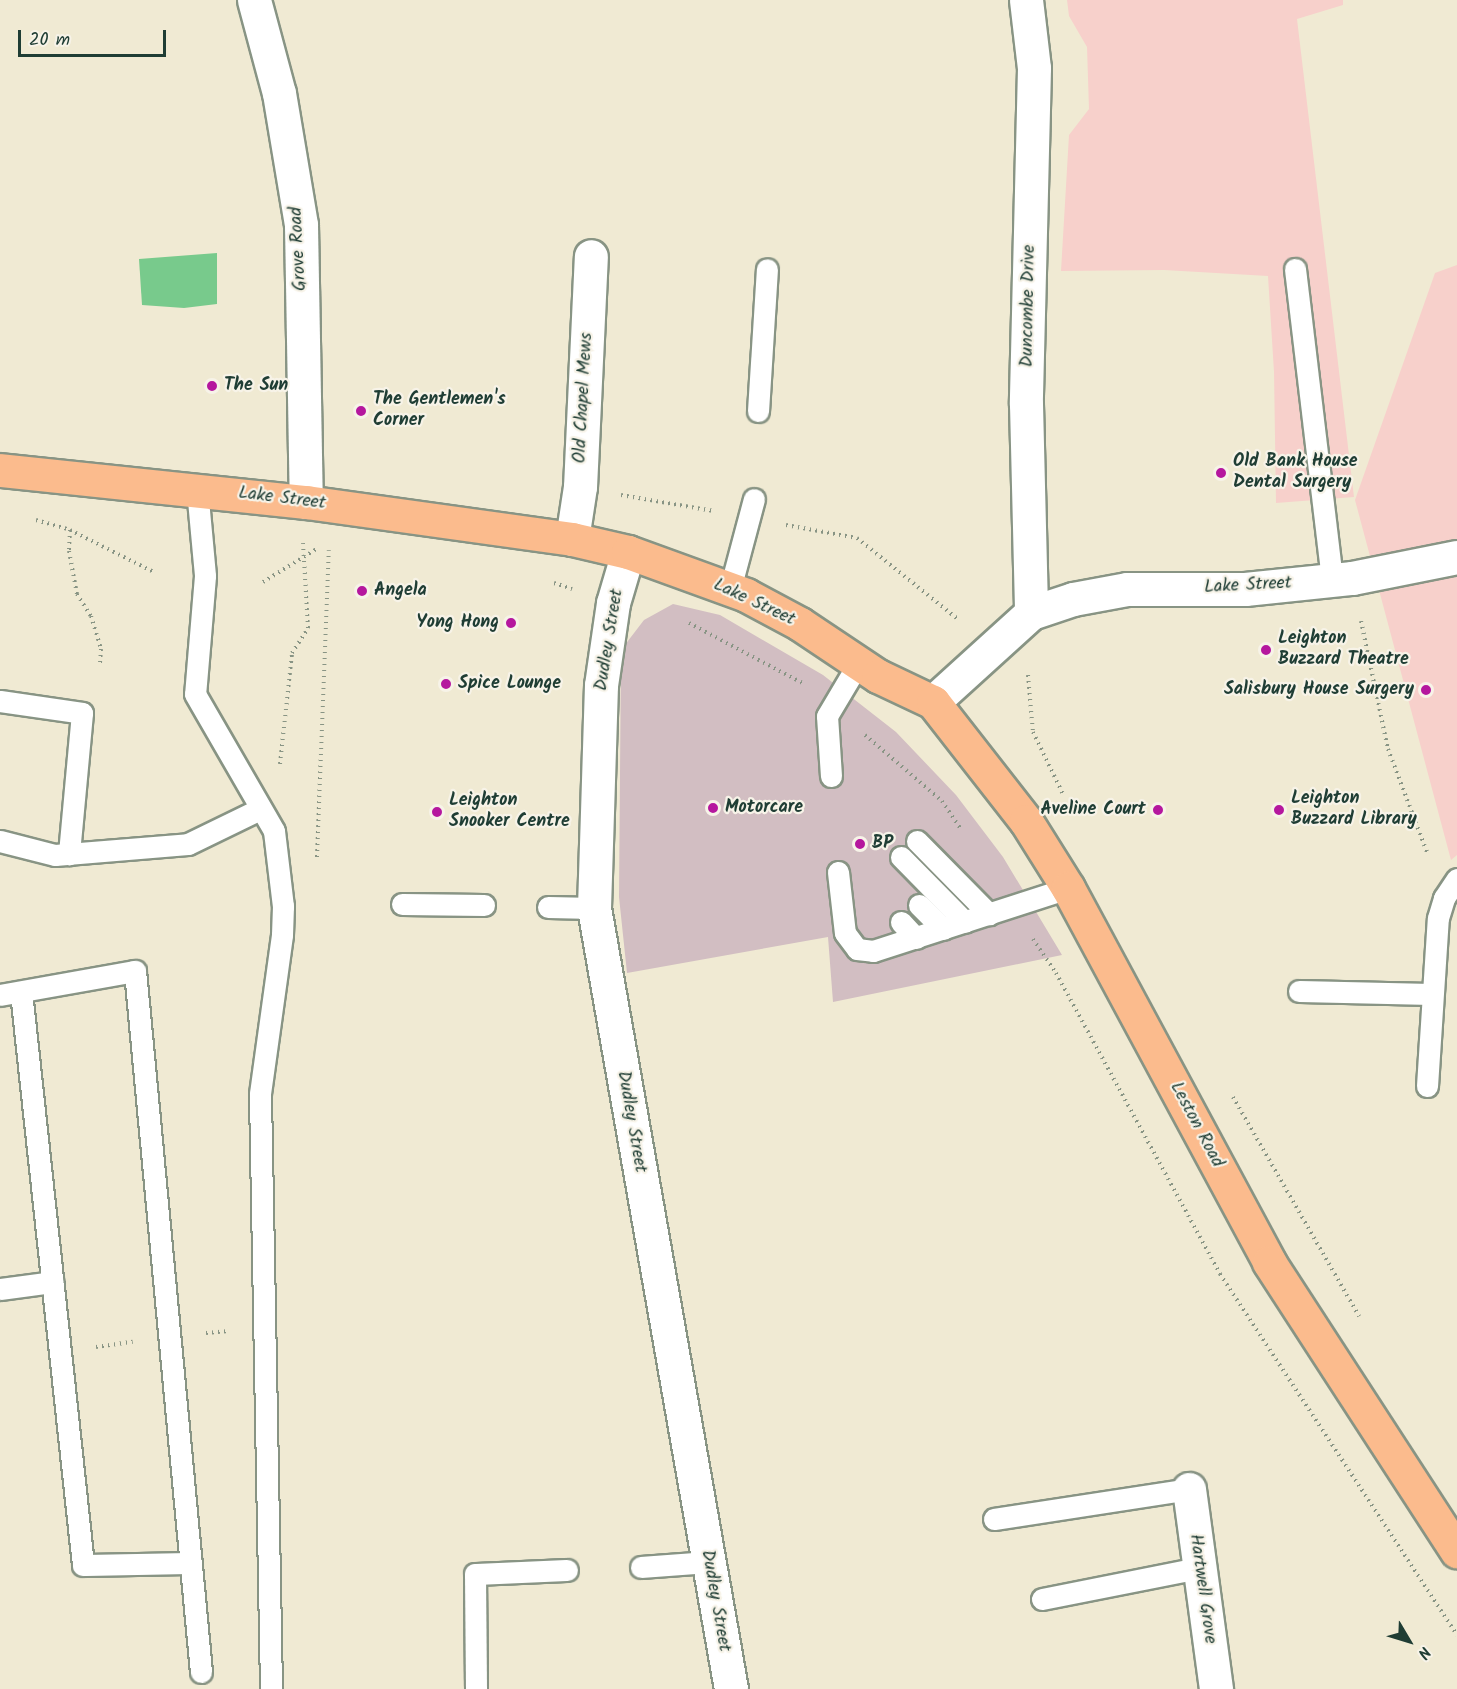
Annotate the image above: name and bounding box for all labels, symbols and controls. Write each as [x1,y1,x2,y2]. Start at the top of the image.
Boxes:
scale bar [21,18,170,56]
text: 20 m [29,26,70,55]
street label: Grove Road [286,206,312,292]
street label: Duncombe Drive [1017,244,1041,368]
street label: Old Chapel Mews [570,332,598,464]
place label: The Sun [224,375,288,397]
marker: The Sun [205,379,219,393]
place label: The Gentlemen's Corner [373,390,506,432]
marker: The Gentlemen's Corner [354,404,368,418]
place label: Old Bank House Dental Surgery [1233,452,1358,494]
marker: Old Bank House Dental Surgery [1214,466,1228,480]
street label: Lake Street [237,483,327,515]
street label: Lake Street [1204,573,1292,599]
street label: Lake Street [710,575,798,631]
place label: Angela [374,580,427,602]
marker: Angela [355,584,369,598]
street label: Dudley Street [591,587,629,693]
place label: Yong Hong [417,612,499,634]
marker: Yong Hong [504,616,518,630]
place label: Leighton Buzzard Theatre [1278,629,1409,672]
marker: Leighton Buzzard Theatre [1259,643,1273,657]
place label: Spice Lounge [458,673,561,695]
marker: Spice Lounge [439,677,453,691]
place label: Salisbury House Surgery [1224,679,1414,701]
marker: Salisbury House Surgery [1419,683,1433,697]
place label: Leighton Buzzard Library [1291,789,1417,832]
place label: Leighton Snooker Centre [449,791,570,834]
place label: Motorcare [725,797,803,819]
place label: Aveline Court [1040,799,1146,821]
marker: Motorcare [706,801,720,815]
marker: Aveline Court [1151,803,1165,817]
marker: Leighton Buzzard Library [1272,803,1286,817]
marker: Leighton Snooker Centre [430,805,444,819]
place label: BP [872,833,893,855]
marker: BP [853,837,867,851]
street label: Dudley Street [611,1069,651,1175]
street label: Leston Road [1164,1079,1228,1171]
street label: Hartwell Grove [1184,1533,1220,1645]
street label: Dudley Street [695,1548,735,1654]
north arrow [1379,1611,1439,1671]
text: N [1411,1641,1437,1664]

